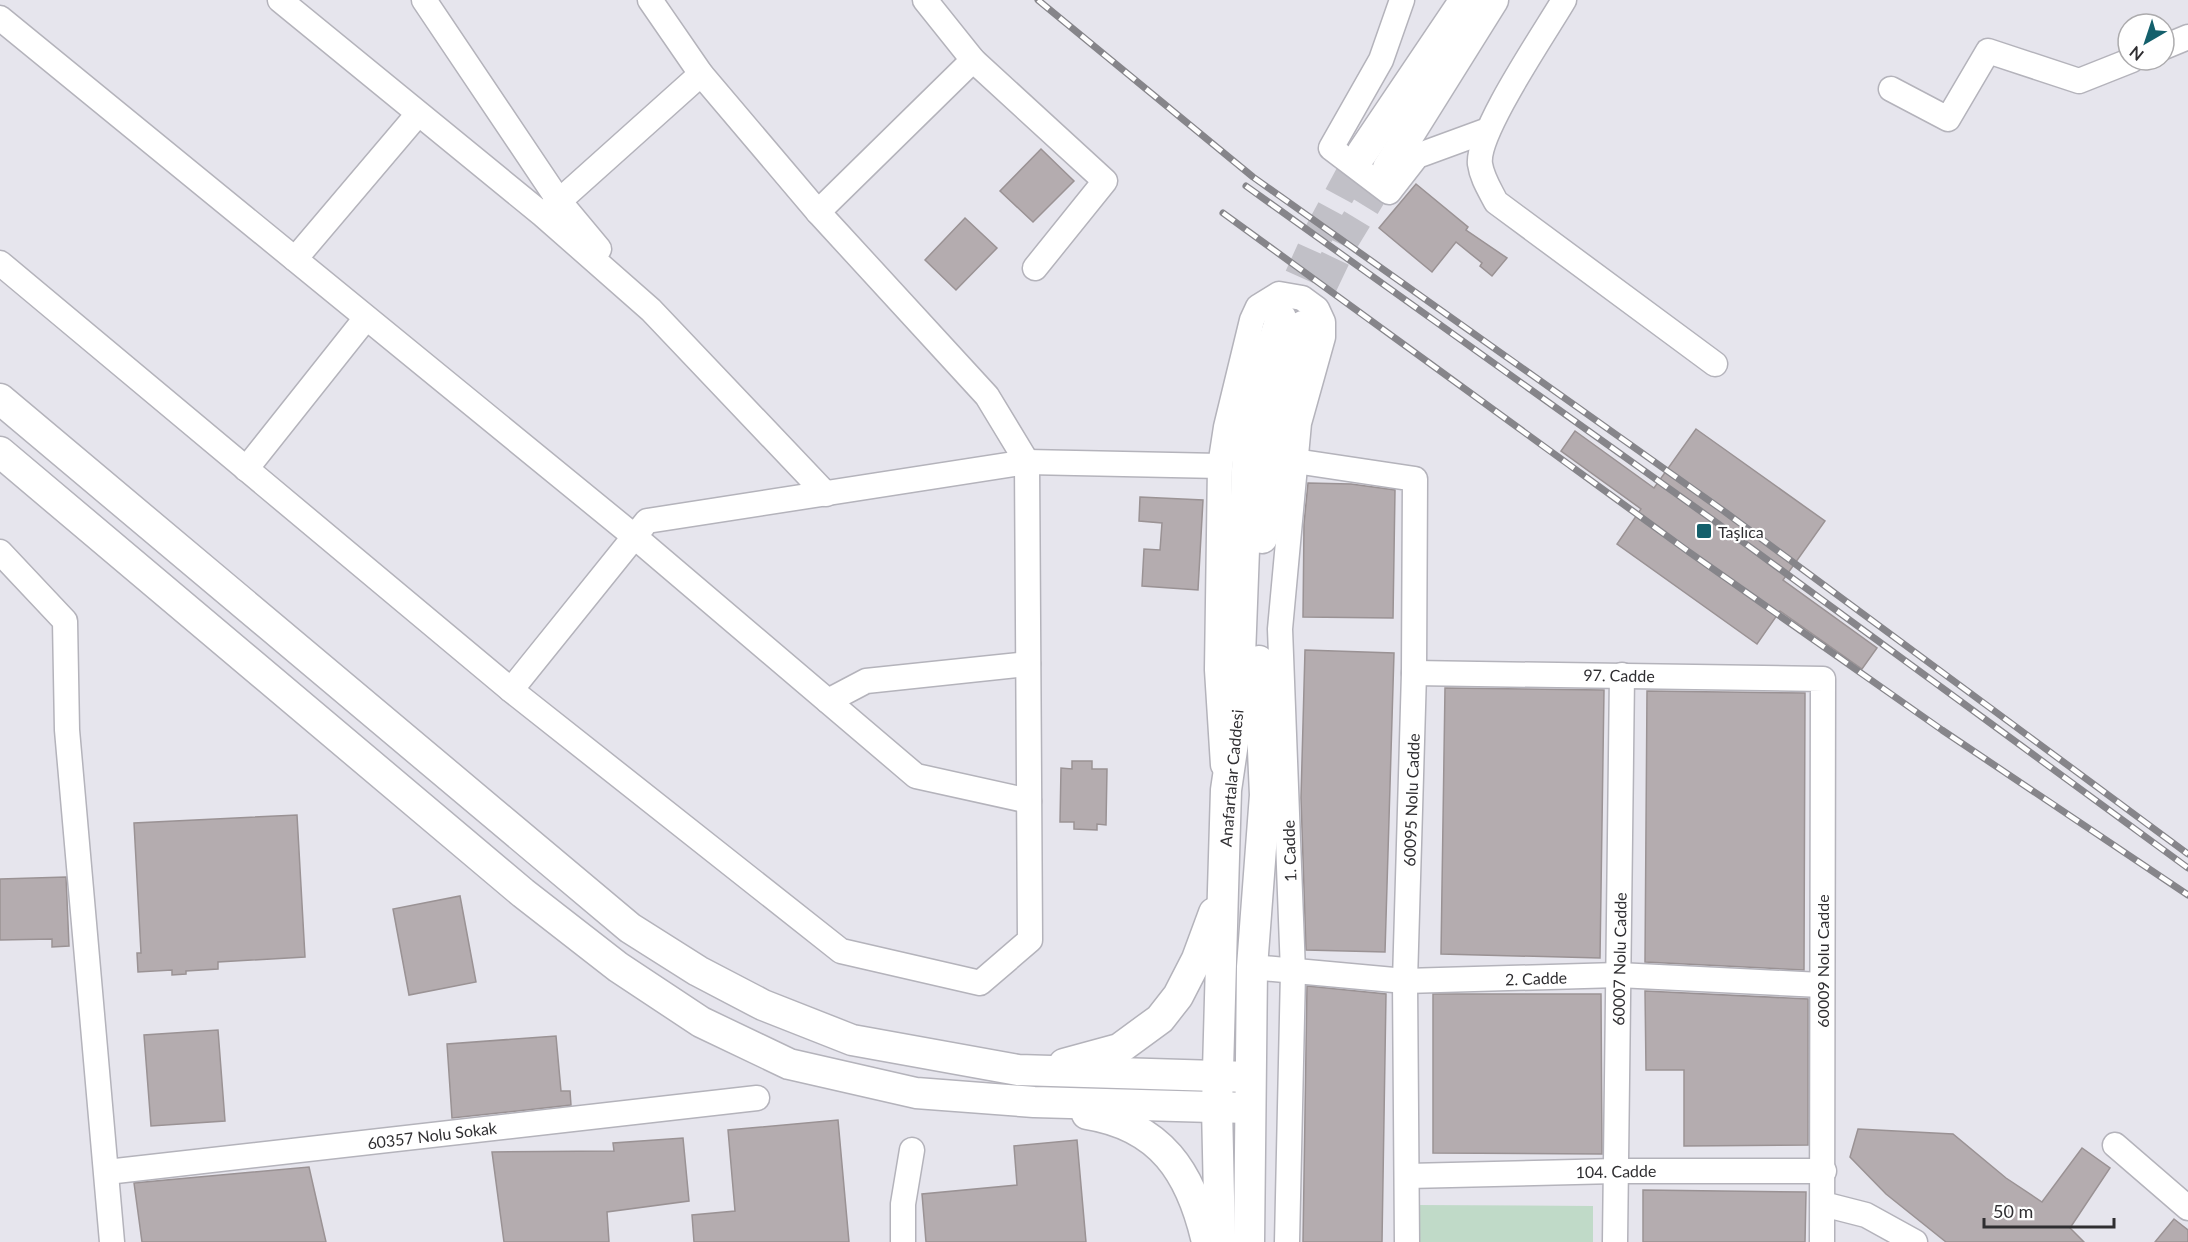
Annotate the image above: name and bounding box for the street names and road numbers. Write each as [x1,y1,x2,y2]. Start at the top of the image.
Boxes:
street label: 97. Cadde [1583,665,1655,685]
street label: Anafartalar Caddesi [1216,709,1246,847]
street label: 60095 Nolu Cadde [1399,733,1423,867]
street label: 1. Cadde [1278,820,1300,882]
street label: 60007 Nolu Cadde [1608,892,1630,1026]
street label: 60009 Nolu Cadde [1813,894,1832,1028]
street label: 2. Cadde [1505,967,1567,989]
street label: 60357 Nolu Sokak [366,1118,499,1152]
street label: 104. Cadde [1575,1161,1657,1181]

